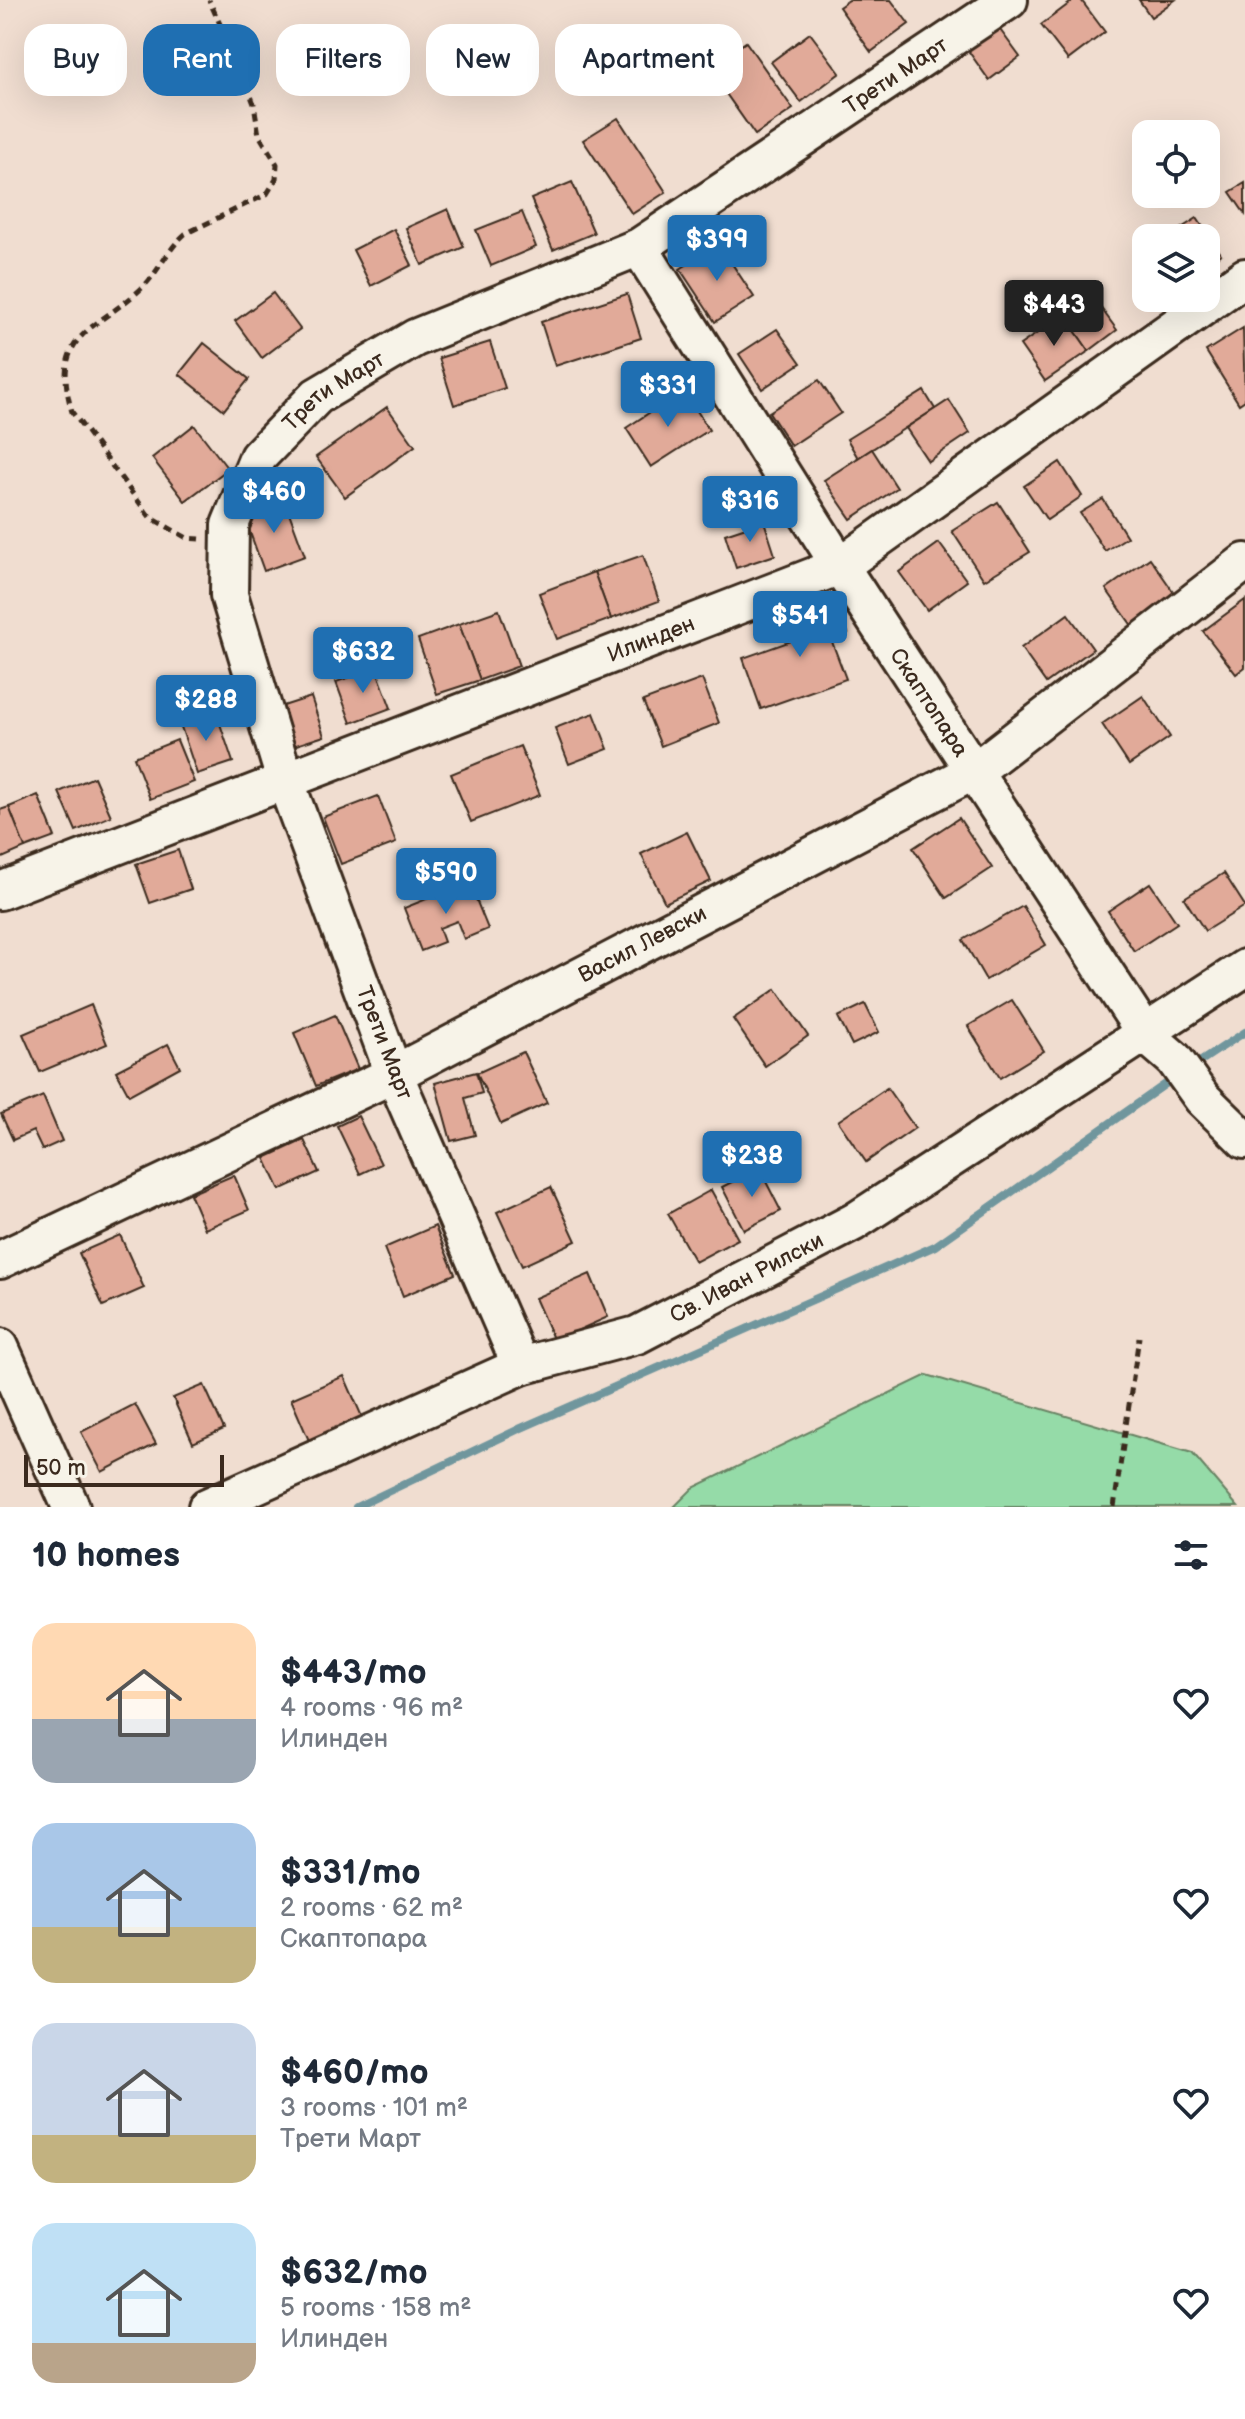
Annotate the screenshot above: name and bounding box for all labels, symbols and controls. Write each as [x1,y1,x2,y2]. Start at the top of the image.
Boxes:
chip: Buy [24,24,127,96]
chip: Rent [143,24,260,96]
chip: Filters [276,24,410,96]
chip: New [426,24,539,96]
chip: Apartment [555,24,743,96]
street label: Трети Март [838,31,954,120]
map controls [1132,120,1220,312]
button: locate [1132,120,1220,208]
pin: $399 [670,215,764,283]
button: layers [1132,224,1220,312]
text: $399 [686,225,748,256]
pin: $443 [1007,280,1101,348]
text: $443 [1023,290,1085,321]
street label: Трети Март [277,345,390,437]
pin: $331 [621,361,715,429]
text: $331 [639,371,697,402]
pin: $460 [227,467,321,535]
pin: $316 [703,476,797,544]
text: $460 [242,477,306,508]
text: $316 [720,486,780,517]
pin: $541 [753,591,847,659]
text: $541 [771,601,829,632]
street label: Илинден [603,610,699,668]
pin: $632 [316,627,410,695]
text: $632 [331,637,395,668]
street label: Скаптопара [884,643,974,762]
pin: $288 [159,675,253,743]
text: $288 [174,685,238,716]
pin: $590 [399,848,493,916]
text: $590 [414,858,478,889]
street label: Васил Левски [574,900,711,989]
street label: Трети Март [350,982,418,1104]
pin: $238 [705,1131,799,1199]
text: $238 [721,1141,783,1172]
street label: Св. Иван Рилски [665,1227,828,1329]
scale bar [24,1451,224,1487]
text: 50 m [36,1455,86,1482]
icon: filters [1169,1533,1213,1577]
text: 10 homes [32,1535,180,1576]
text: $443/mo [280,1652,427,1693]
icon: home [96,1655,192,1751]
icon: heart [1169,1681,1213,1725]
text: 4 rooms · 96 m² [280,1693,463,1724]
text: Илинден [280,1724,388,1755]
text: $331/mo [280,1852,421,1893]
icon: home [96,1855,192,1951]
icon: heart [1169,1881,1213,1925]
text: 2 rooms · 62 m² [280,1893,463,1924]
text: Скаптопара [280,1924,427,1955]
text: $460/mo [280,2052,429,2093]
icon: home [96,2055,192,2151]
icon: heart [1169,2081,1213,2125]
text: 3 rooms · 101 m² [280,2093,468,2124]
text: Трети Март [280,2124,421,2155]
text: $632/mo [280,2252,428,2293]
icon: home [96,2255,192,2351]
icon: heart [1169,2281,1213,2325]
text: 5 rooms · 158 m² [280,2293,472,2324]
text: Илинден [280,2324,388,2355]

